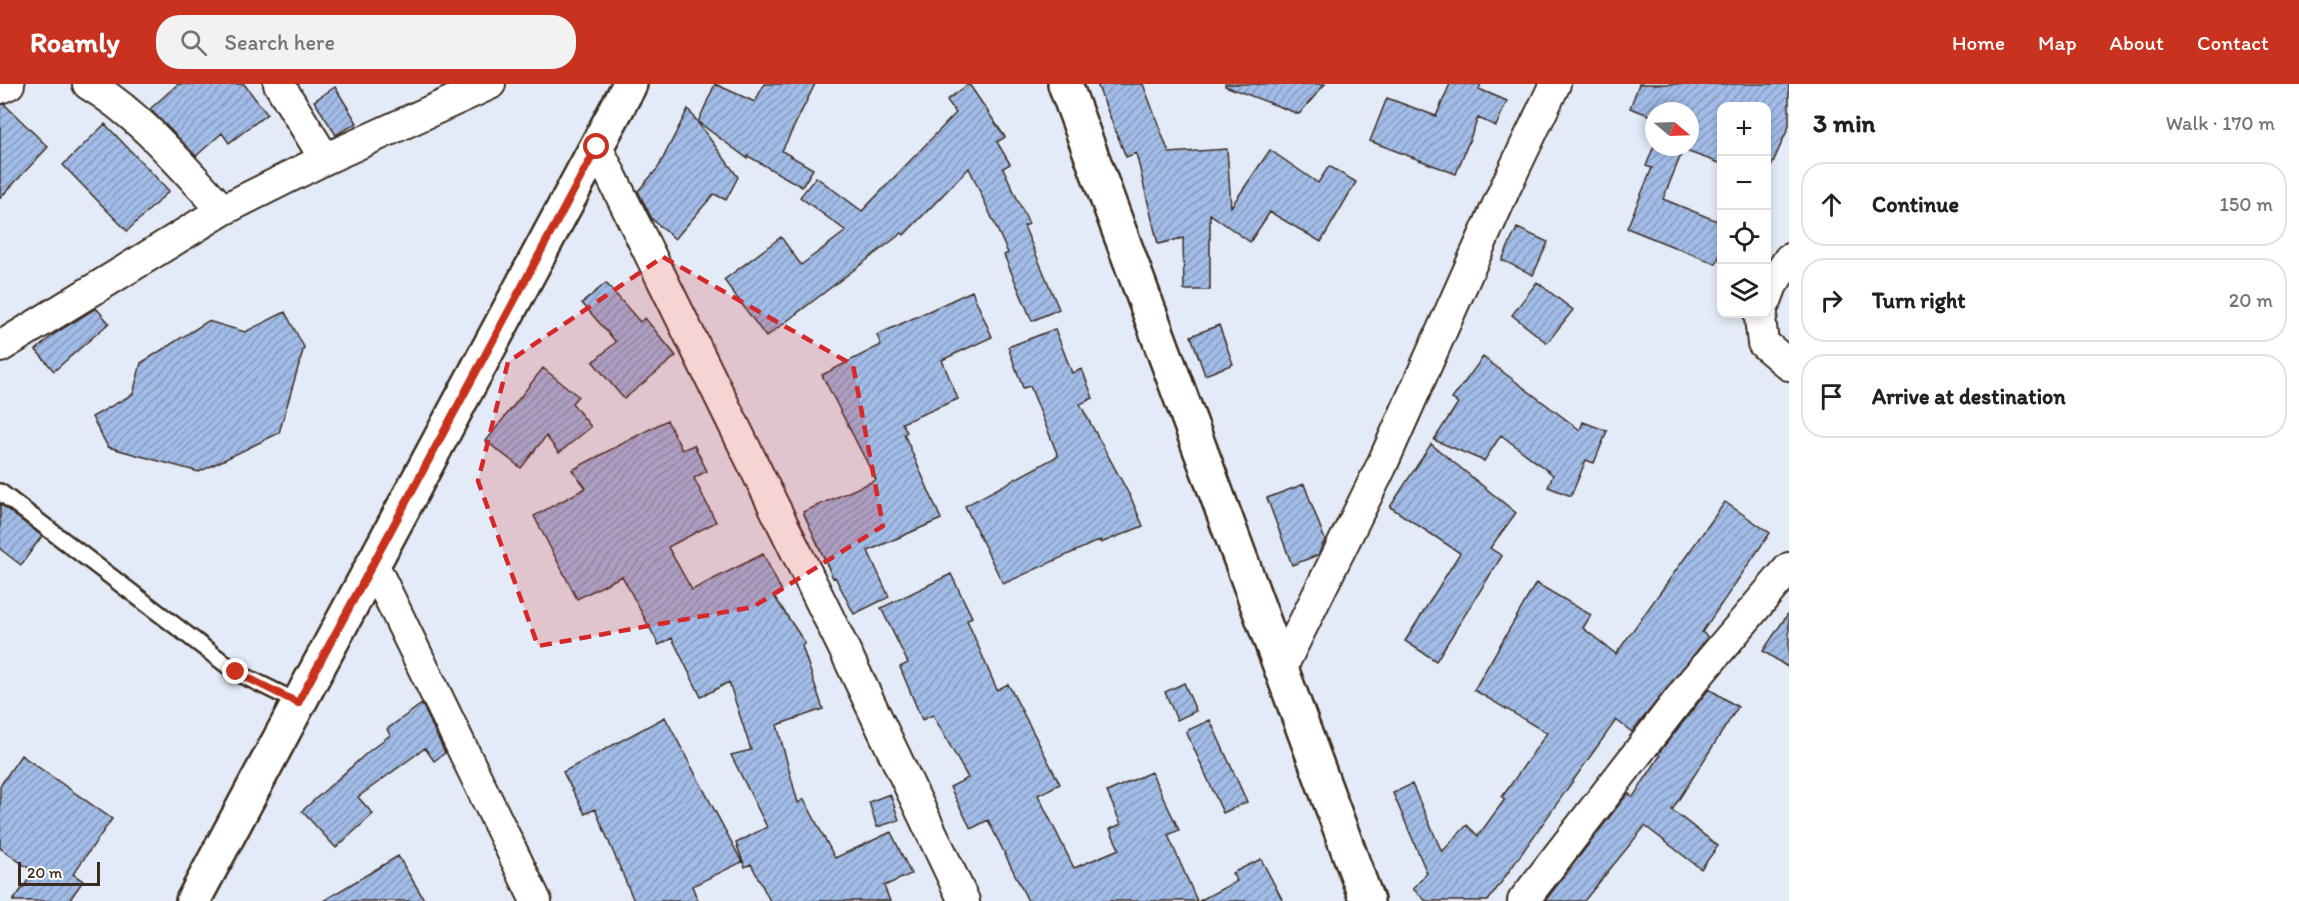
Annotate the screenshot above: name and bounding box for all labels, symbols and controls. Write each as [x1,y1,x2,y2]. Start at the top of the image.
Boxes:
search box [156,15,576,69]
text: Roamly [30,25,120,59]
icon: search [177,26,210,59]
text: Search here [225,29,335,56]
text: Home [1952,30,2005,55]
text: Map [2038,30,2077,55]
text: About [2110,30,2164,55]
text: Contact [2197,30,2269,55]
north arrow [1645,102,1699,156]
map controls [1717,102,1771,318]
button: + [1717,102,1771,156]
text: 3 min [1813,107,1875,139]
text: Walk · 170 m [2166,111,2275,135]
route start [583,133,609,159]
button: − [1717,156,1771,210]
icon: ahead [1815,188,1848,221]
text: Continue [1872,191,1959,218]
text: 150 m [2220,192,2273,216]
button: locate [1717,210,1771,264]
button: layers [1717,264,1771,318]
icon: right [1815,284,1848,317]
text: Turn right [1872,287,1966,314]
text: 20 m [2229,288,2273,312]
icon: arrive [1815,380,1848,413]
text: Arrive at destination [1872,383,2066,410]
route end [222,658,248,684]
scale bar [18,859,100,886]
text: 20 m [27,863,62,882]

